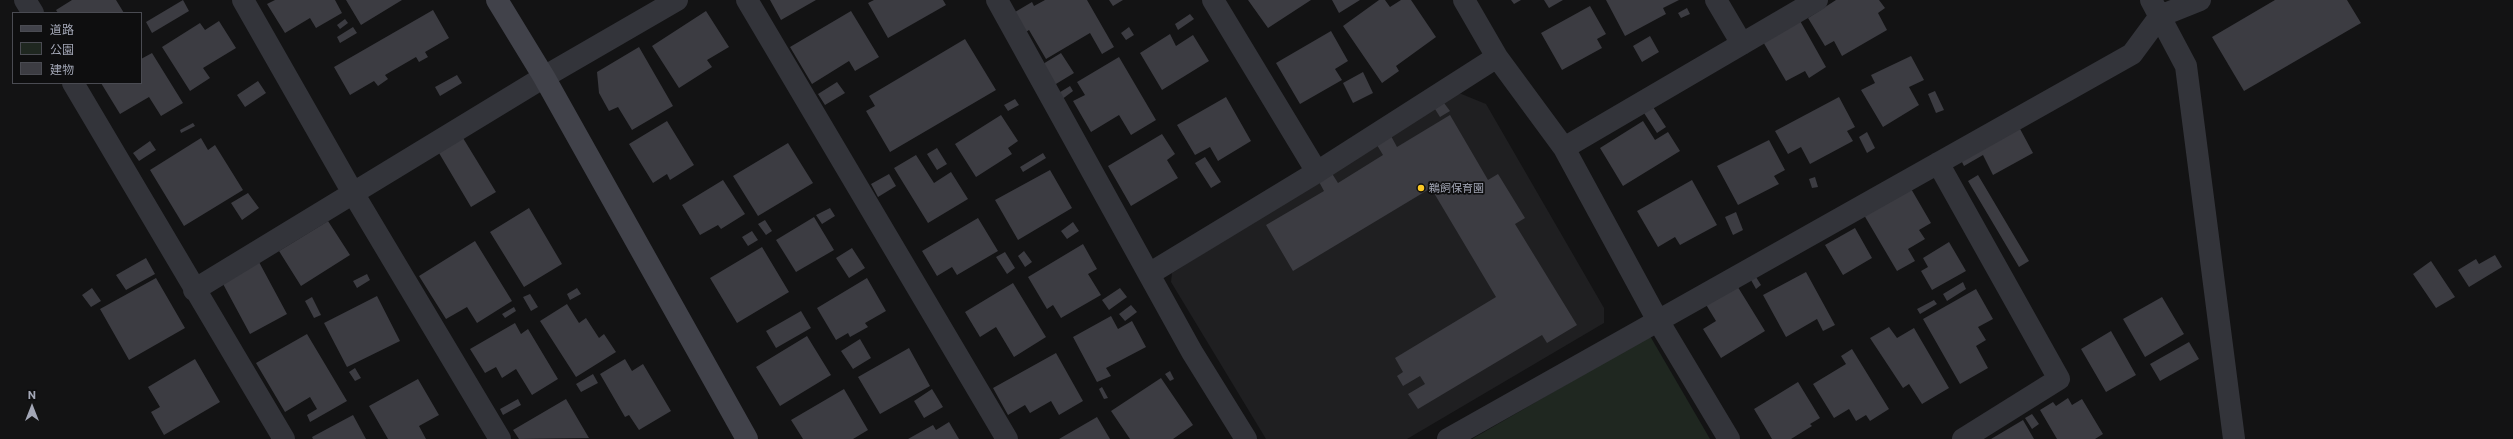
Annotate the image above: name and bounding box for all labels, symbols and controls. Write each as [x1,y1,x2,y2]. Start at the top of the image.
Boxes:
legend [12,12,142,84]
text: 道路 [50,22,74,36]
text: 公園 [50,42,74,56]
text: 建物 [50,62,74,76]
place label: 鵜飼保育園 [1429,181,1484,195]
marker: 鵜飼保育園 [1416,183,1426,193]
north arrow [12,387,52,427]
text: N [28,388,36,401]

